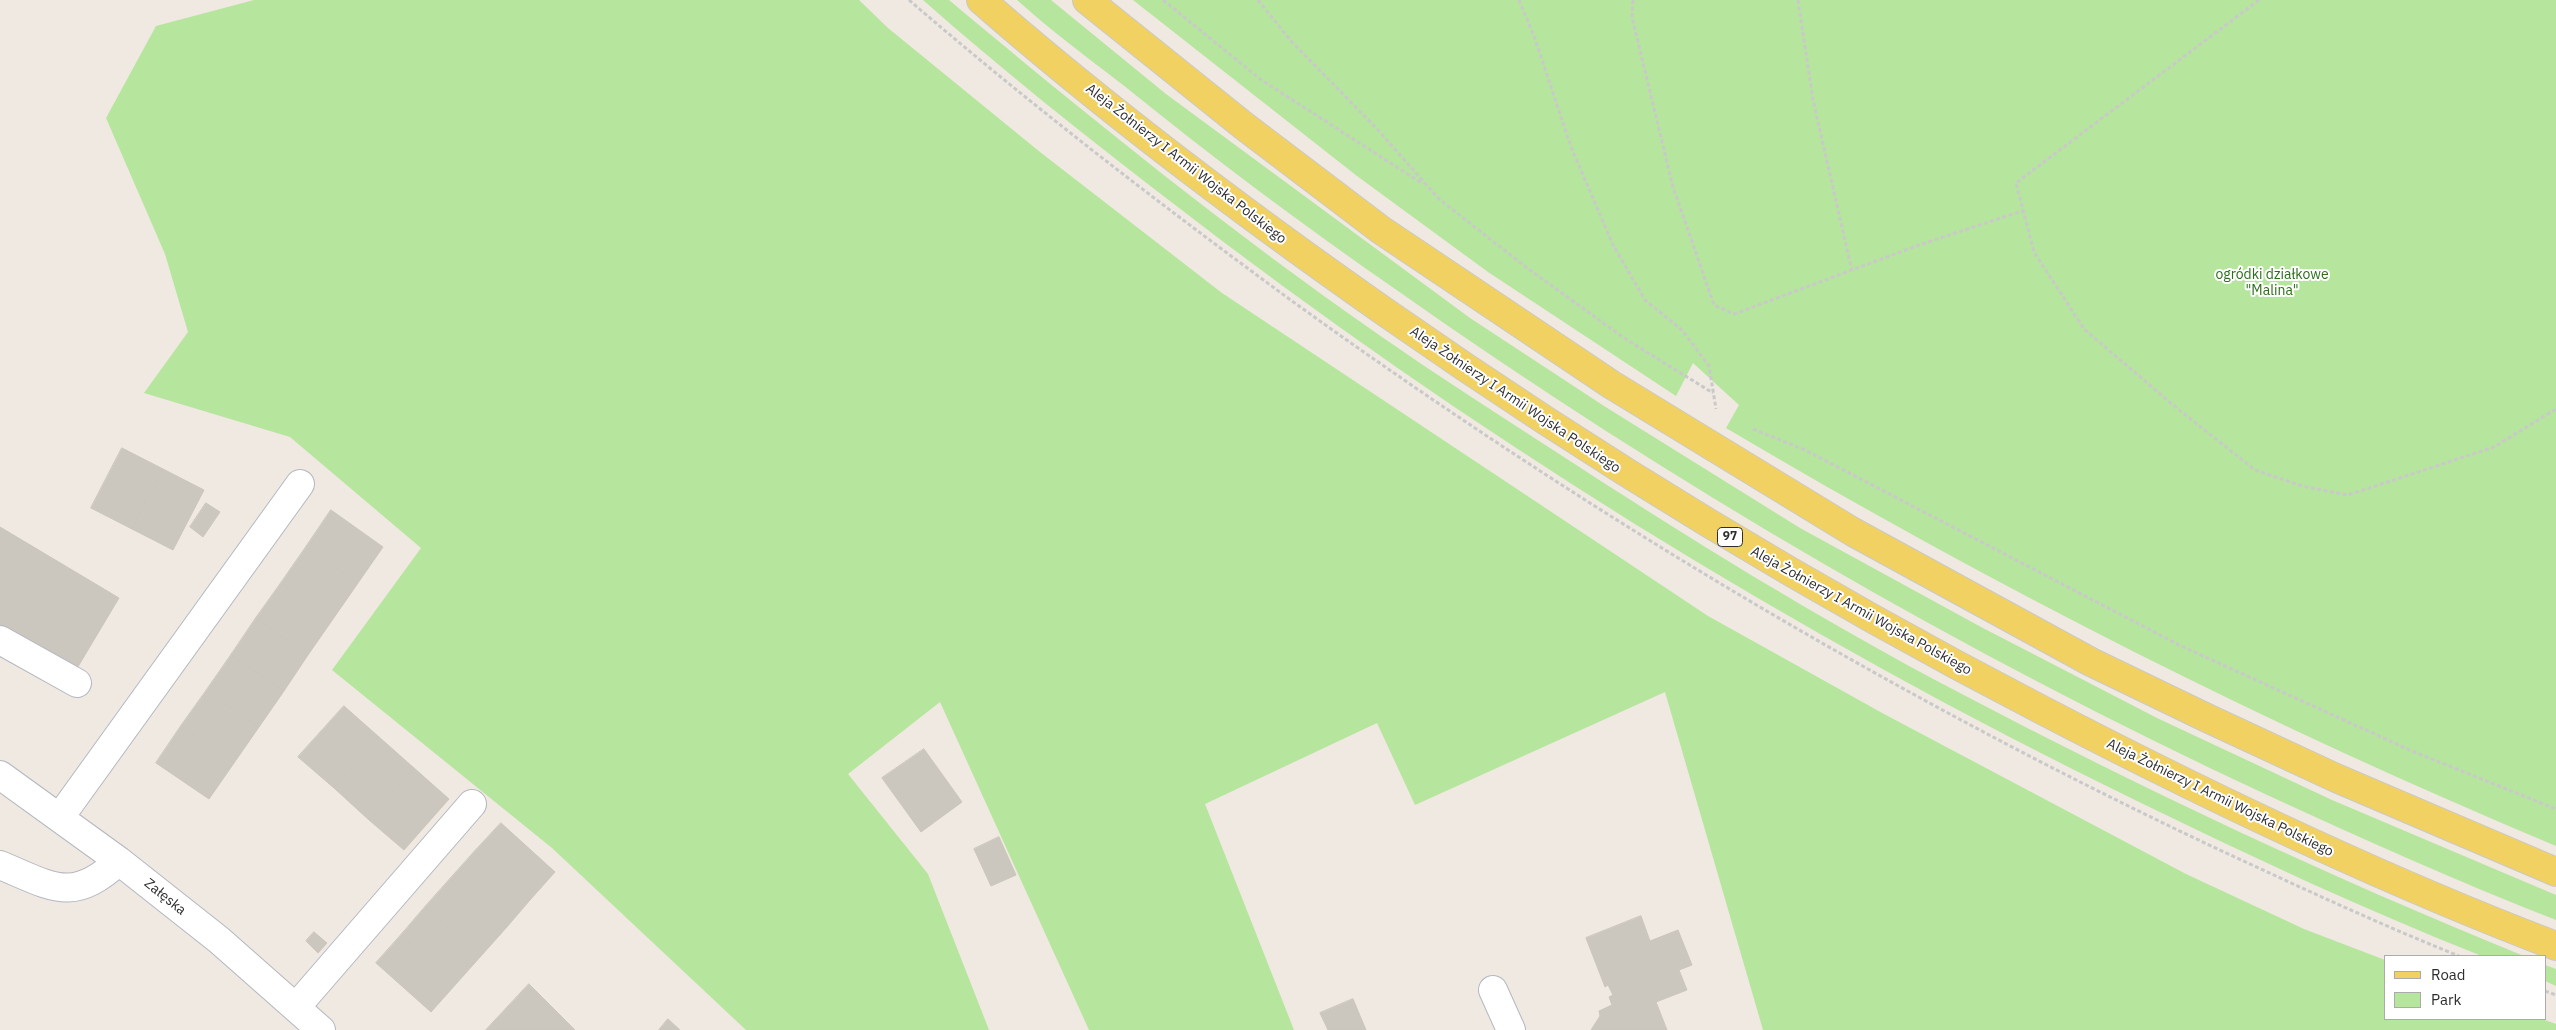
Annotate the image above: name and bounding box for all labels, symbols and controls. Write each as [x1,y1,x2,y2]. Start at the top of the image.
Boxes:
street label: Aleja Żołnierzy I Armii Wojska Polskiego [1082,80,1290,248]
park label: ogródki działkowe "Malina" [2215,267,2329,300]
street label: Aleja Żołnierzy I Armii Wojska Polskiego [1407,323,1623,477]
road number: 97 [1718,528,1742,546]
street label: Aleja Żołnierzy I Armii Wojska Polskiego [1748,543,1974,679]
street label: Aleja Żołnierzy I Armii Wojska Polskiego [2104,736,2336,860]
street label: Załęska [141,875,189,919]
legend [2384,955,2546,1020]
text: Road [2431,965,2466,984]
text: Park [2431,990,2461,1009]

